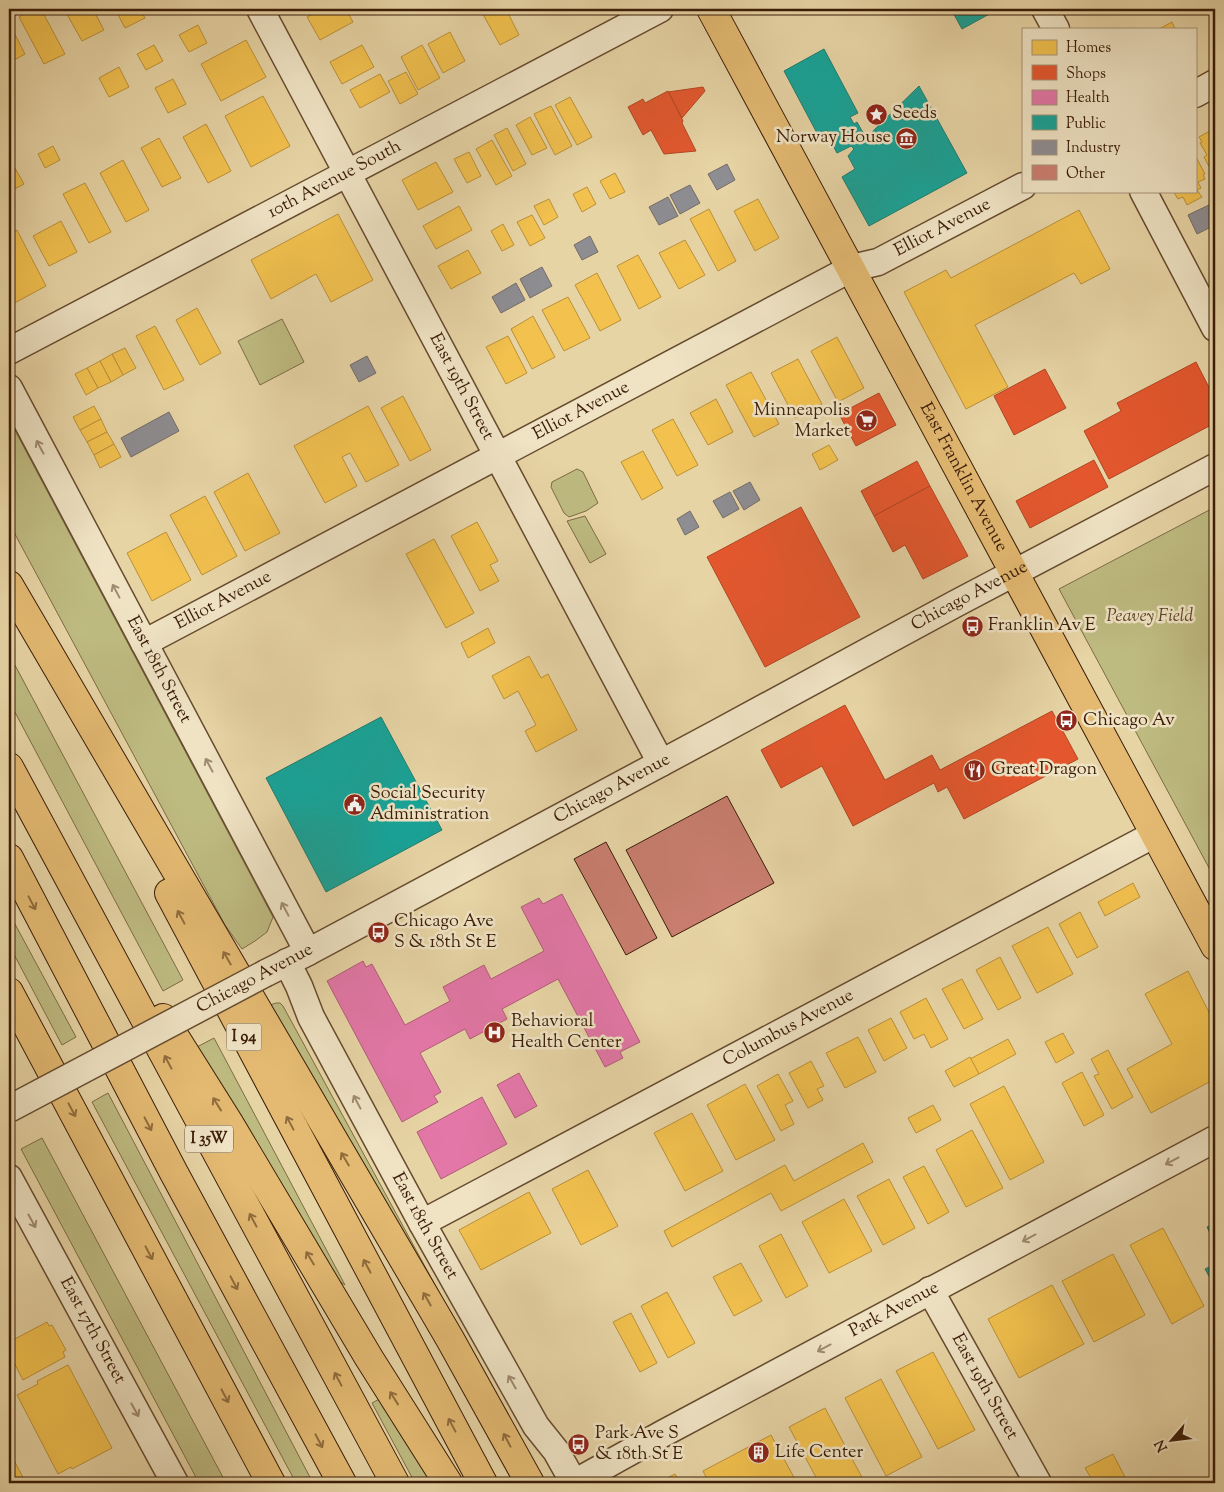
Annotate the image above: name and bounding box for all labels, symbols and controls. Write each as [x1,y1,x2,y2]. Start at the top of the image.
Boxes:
legend [1022,28,1196,192]
text: Homes [1066,38,1111,59]
text: Shops [1066,64,1106,85]
text: Health [1066,88,1110,109]
place label: Seeds [892,101,937,127]
place icon: Seeds [864,102,888,126]
text: Public [1066,114,1106,135]
place label: Norway House [776,125,891,151]
museum icon: Norway House [895,126,919,150]
street label: 10th Avenue South [263,134,407,226]
text: Industry [1066,138,1121,159]
text: Other [1066,164,1106,185]
street label: Elliot Avenue [890,192,996,264]
street label: East 19th Street [422,329,500,445]
street label: Elliot Avenue [529,375,634,448]
place label: Minneapolis Market [754,398,850,445]
street label: East Franklin Avenue [912,398,1014,557]
supermarket icon: Minneapolis Market [854,409,878,433]
one-way arrow [35,440,45,455]
street label: Chicago Avenue [907,555,1033,638]
street label: Elliot Avenue [171,565,276,637]
one-way arrow [111,584,120,599]
park label: Peavey Field [1107,604,1193,630]
street label: East 18th Street [119,611,198,728]
place label: Franklin Av E [988,613,1096,639]
bus stop icon: Franklin Av E [960,614,984,638]
place label: Chicago Av [1083,708,1175,734]
bus stop icon: Chicago Av [1055,709,1079,733]
street label: Chicago Avenue [549,747,675,831]
place label: Great Dragon [991,757,1098,783]
one-way arrow [204,758,214,773]
restaurant icon: Great Dragon [963,758,987,782]
place label: Social Security Administration [370,781,490,828]
public building icon: Social Security Administration [342,792,366,816]
one-way arrow [28,895,37,910]
one-way arrow [280,902,289,917]
place label: Chicago Ave S & 18th St E [394,909,497,956]
one-way arrow [176,910,186,925]
bus stop icon: Chicago Ave S & 18th St E [366,920,390,944]
street label: Chicago Avenue [192,937,318,1021]
one-way arrow [222,951,232,966]
street label: Columbus Avenue [718,983,859,1074]
place label: Behavioral Health Center [511,1009,622,1056]
hospital icon: Behavioral Health Center [483,1020,507,1044]
road number: I 94 [226,1024,262,1050]
one-way arrow [162,1055,172,1069]
one-way arrow [352,1095,362,1110]
one-way arrow [212,1098,222,1112]
one-way arrow [67,1102,77,1117]
one-way arrow [285,1116,294,1131]
one-way arrow [143,1117,153,1132]
road number: I 35W [185,1126,233,1152]
one-way arrow [339,1152,349,1166]
one-way arrow [1165,1157,1180,1167]
street label: East 18th Street [384,1168,464,1284]
one-way arrow [28,1213,37,1228]
one-way arrow [248,1213,257,1228]
one-way arrow [1022,1234,1037,1243]
one-way arrow [144,1245,154,1260]
one-way arrow [305,1252,315,1266]
one-way arrow [362,1259,371,1274]
street label: East 17th Street [52,1273,132,1389]
one-way arrow [229,1275,239,1290]
street label: Park Avenue [845,1275,944,1345]
one-way arrow [422,1292,432,1306]
street label: East 19th Street [944,1329,1024,1445]
one-way arrow [817,1343,831,1353]
one-way arrow [333,1372,343,1386]
one-way arrow [506,1376,516,1390]
one-way arrow [220,1389,230,1404]
one-way arrow [388,1391,398,1405]
one-way arrow [130,1402,140,1417]
north arrow [1146,1414,1196,1464]
one-way arrow [447,1418,456,1433]
place label: Park Ave S & 18th St E [595,1421,683,1468]
bus stop icon: Park Ave S & 18th St E [567,1432,591,1456]
one-way arrow [502,1433,511,1448]
one-way arrow [314,1434,324,1449]
text: N [1151,1436,1174,1455]
place label: Life Center [775,1440,863,1466]
building icon: Life Center [747,1441,771,1465]

